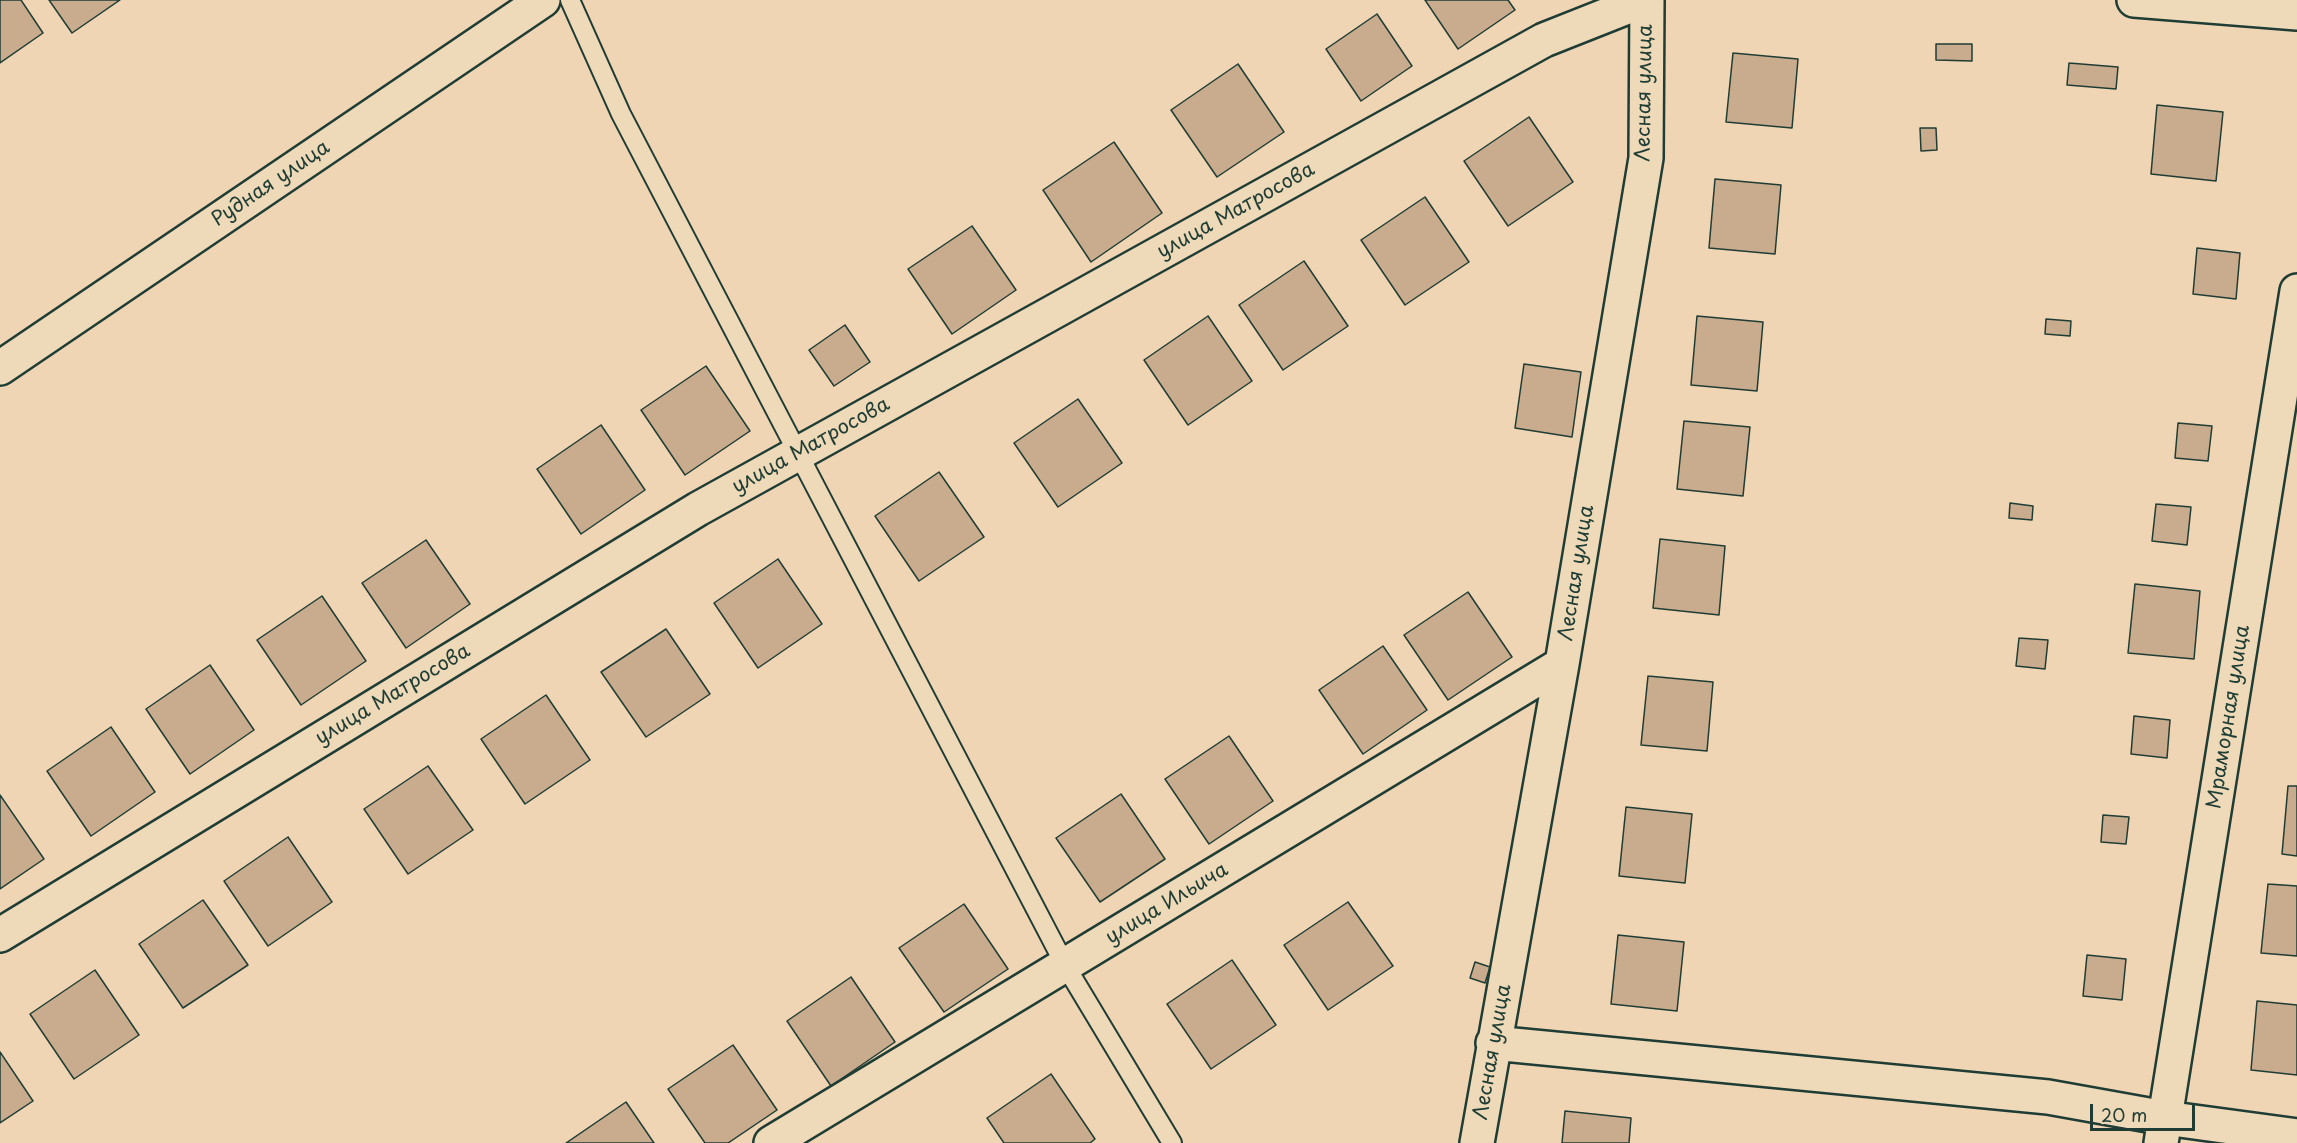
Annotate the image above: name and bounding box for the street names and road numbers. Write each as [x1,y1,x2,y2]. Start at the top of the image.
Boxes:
street label: Лесная улица [1632,24,1658,162]
street label: Рудная улица [208,136,334,232]
street label: улица Матросова [1153,158,1319,264]
street label: улица Матросова [728,393,894,499]
street label: Лесная улица [1554,503,1600,643]
street label: Мраморная улица [2203,623,2255,811]
street label: улица Матросова [311,639,475,751]
street label: улица Ильича [1101,858,1233,950]
street label: Лесная улица [1469,982,1517,1122]

